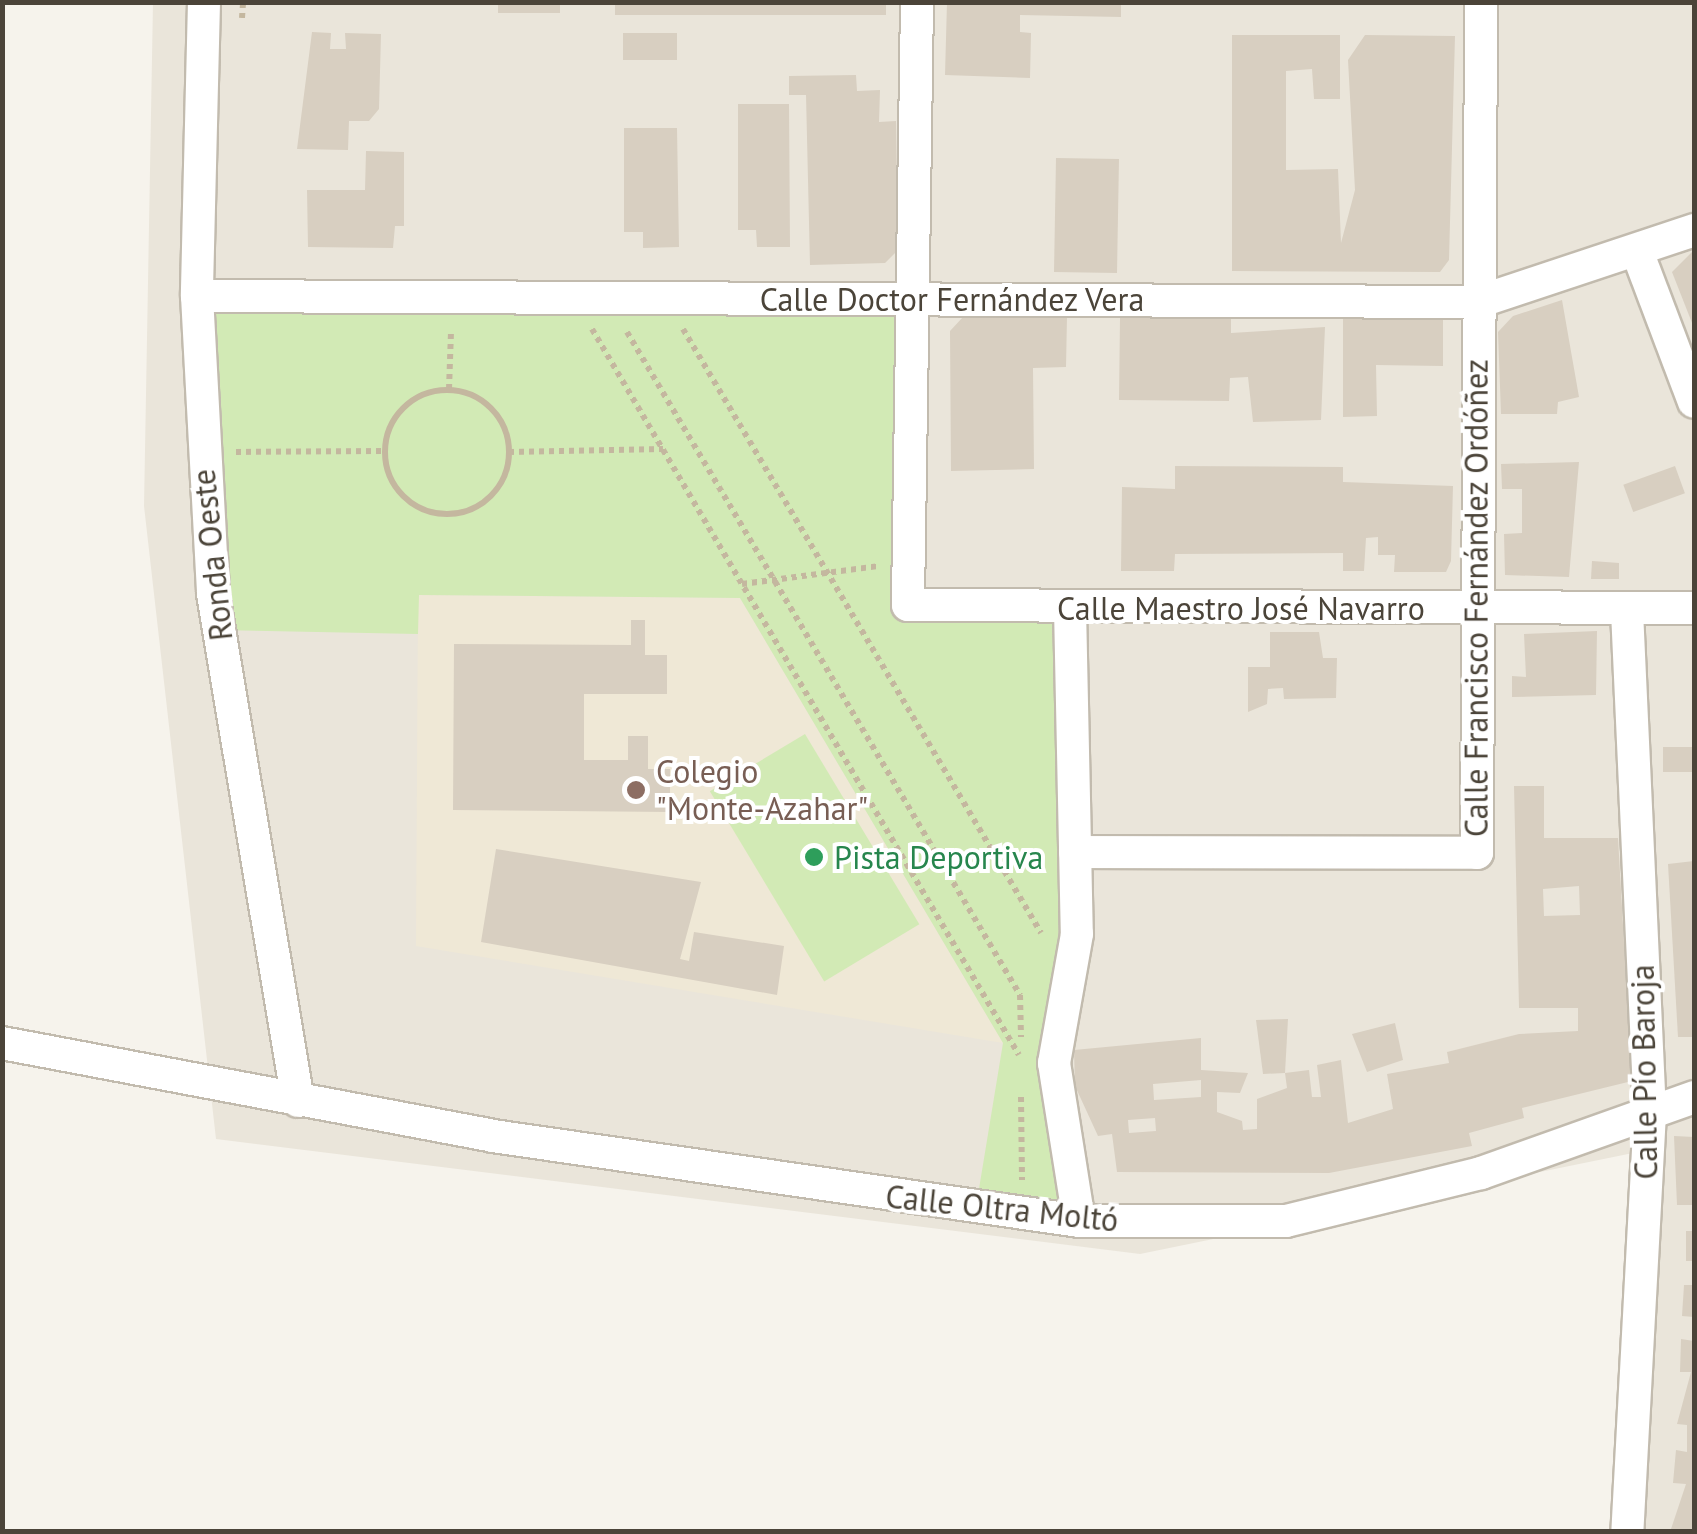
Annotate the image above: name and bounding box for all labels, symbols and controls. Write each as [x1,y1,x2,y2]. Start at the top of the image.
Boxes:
street label: Calle Doctor Fernández Vera [759,280,1145,318]
street label: Calle Francisco Fernández Ordóñez [1457,358,1495,838]
street label: Ronda Oeste [184,467,240,643]
street label: Calle Maestro José Navarro [1057,589,1425,627]
place label: Colegio "Monte-Azahar" [656,753,868,828]
marker: Colegio "Monte-Azahar" [625,779,647,801]
place label: Pista Deportiva [834,838,1043,876]
marker: Pista Deportiva [803,846,825,868]
street label: Calle Pío Baroja [1623,964,1665,1180]
street label: Calle Oltra Moltó [884,1177,1120,1239]

